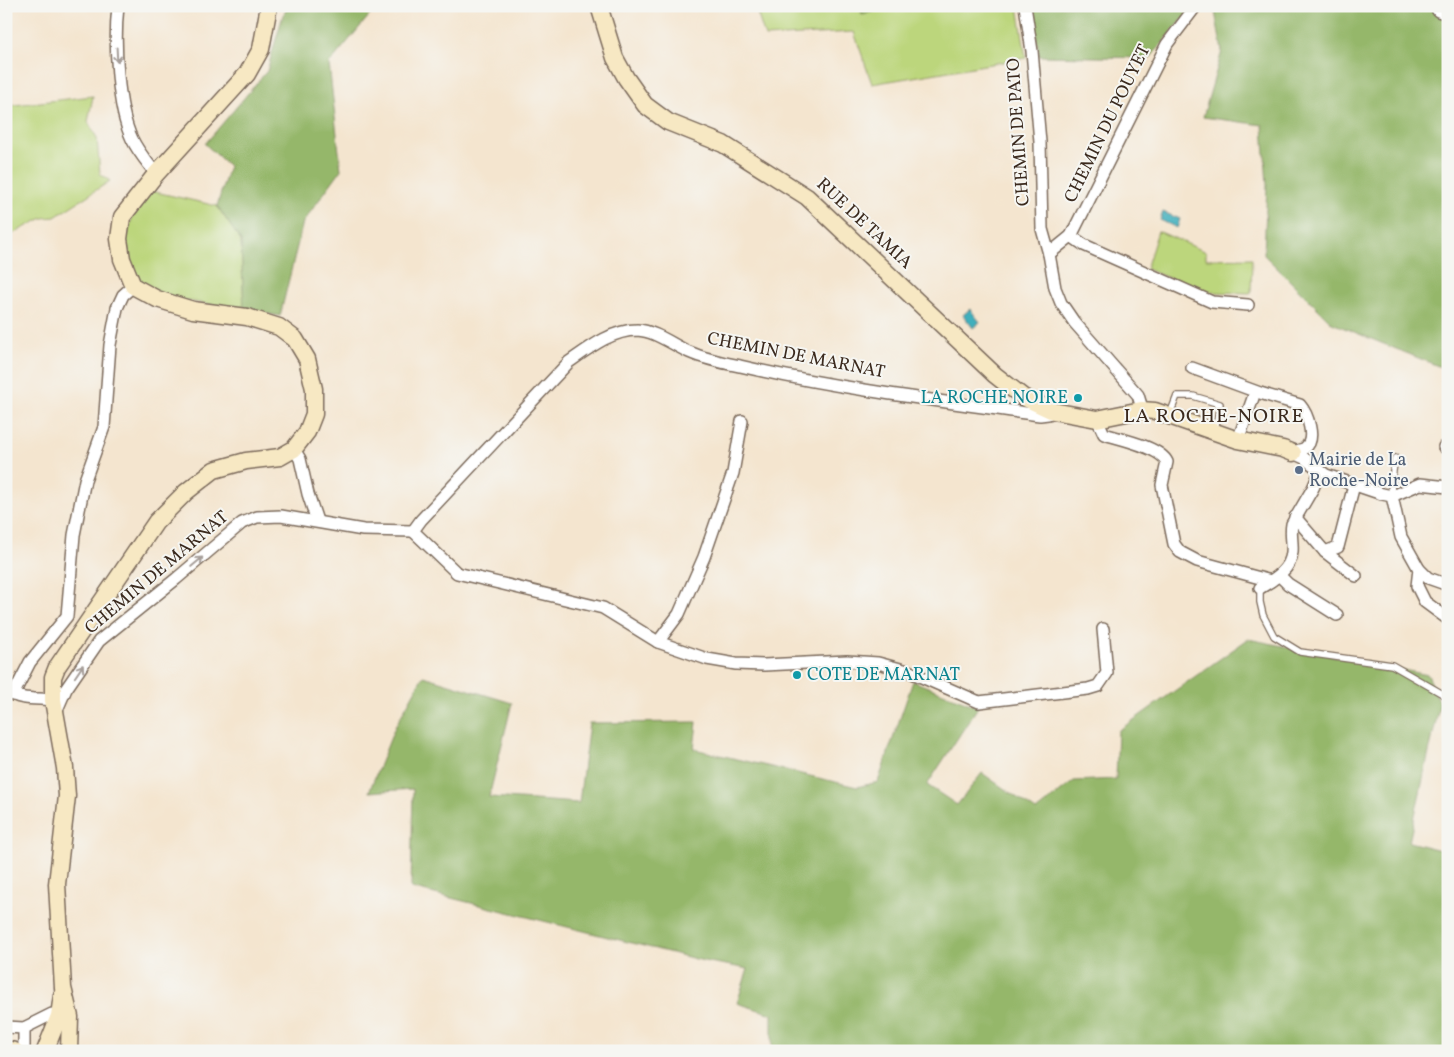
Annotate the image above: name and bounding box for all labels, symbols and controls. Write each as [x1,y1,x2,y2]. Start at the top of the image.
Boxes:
street label: CHEMIN DU POUYET [1059,40,1157,207]
one-way arrow [113,47,122,63]
street label: CHEMIN DE PATO [1001,57,1037,207]
street label: RUE DE TAMIA [810,173,918,276]
street label: CHEMIN DE MARNAT [705,327,887,386]
place label: LA ROCHE NOIRE [920,386,1068,411]
marker: LA ROCHE NOIRE [1072,392,1084,404]
district label: LA ROCHE-NOIRE [1123,403,1305,431]
place label: Mairie de La Roche-Noire [1309,448,1409,494]
marker: Mairie de La Roche-Noire [1293,464,1305,476]
street label: CHEMIN DE MARNAT [80,505,235,641]
one-way arrow [190,556,203,567]
place label: COTE DE MARNAT [807,663,961,688]
one-way arrow [74,665,84,679]
marker: COTE DE MARNAT [791,669,803,681]

